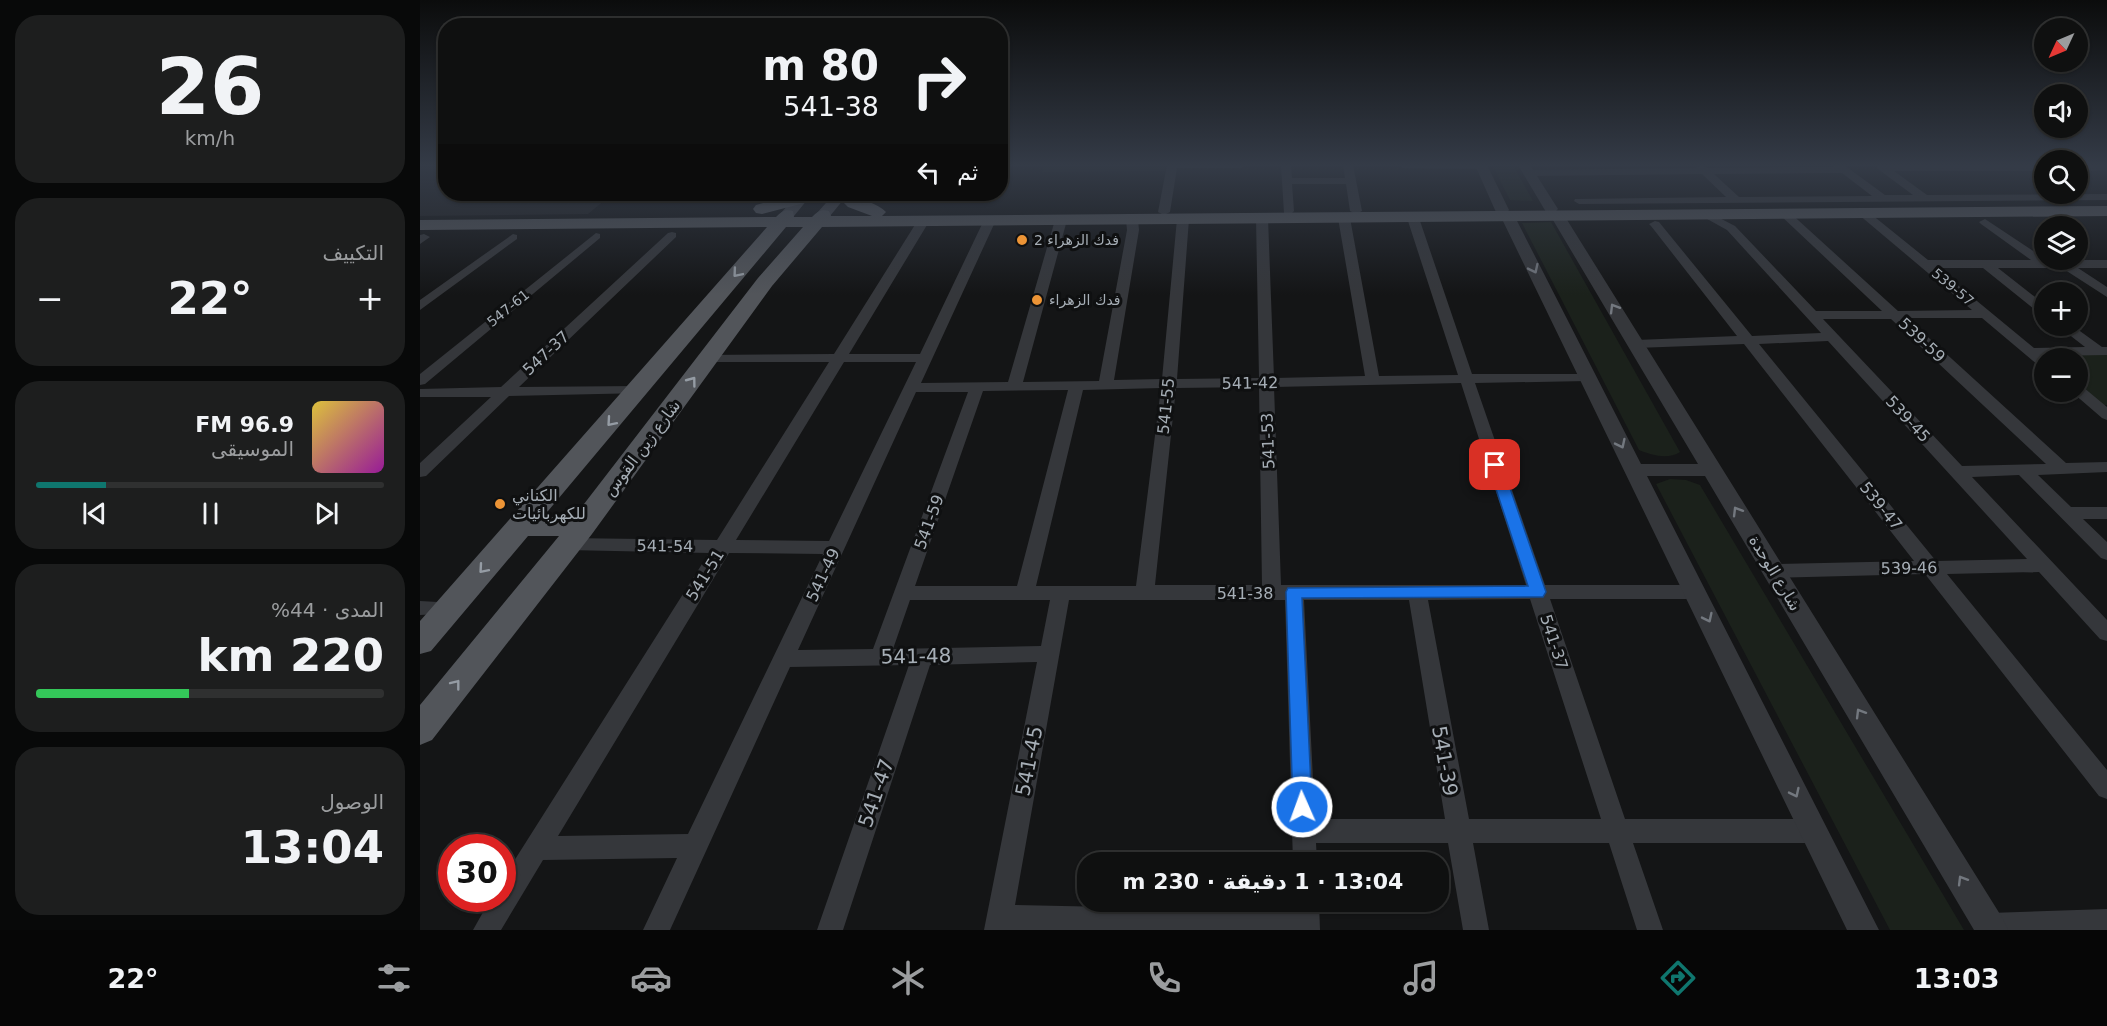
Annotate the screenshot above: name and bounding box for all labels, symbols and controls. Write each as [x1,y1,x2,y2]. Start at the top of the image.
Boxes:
north arrow [2034,18,2088,72]
map controls [2034,18,2088,402]
text: 80 m [762,41,879,90]
text: 26 [156,42,264,132]
icon: right [900,42,978,120]
button: sound [2034,84,2088,138]
text: 541-38 [783,91,879,122]
text: km/h [185,126,235,150]
button: search [2034,150,2088,204]
icon: left [912,156,945,189]
text: ثم [957,160,978,185]
button: layers [2034,216,2088,270]
place label: فدك الزهراء 2 [1034,232,1119,249]
marker: فدك الزهراء 2 [1015,233,1029,247]
text: التكييف [322,241,384,265]
one-way arrow [1527,263,1539,274]
street label: 539-57 [1929,265,1977,309]
one-way arrow [733,266,744,277]
text: 22° [167,272,253,325]
text: − [36,279,64,318]
text: + [356,279,384,318]
button: + [2034,282,2088,336]
street label: 547-61 [484,286,532,330]
place label: فدك الزهراء [1049,292,1121,309]
marker: فدك الزهراء [1030,293,1044,307]
one-way arrow [1610,304,1621,314]
street label: 539-59 [1895,314,1949,366]
street label: 547-37 [519,327,573,379]
button: − [2034,348,2088,402]
street label: 541-42 [1222,373,1278,393]
one-way arrow [685,377,696,388]
street label: 541-55 [1154,377,1178,435]
street label: 539-45 [1882,392,1934,446]
street label: شارع زين القوس [600,396,685,500]
text: 96.9 FM [195,412,294,437]
street label: 541-53 [1258,412,1278,470]
one-way arrow [607,415,618,426]
text: الموسيقى [211,437,294,461]
one-way arrow [1614,437,1626,448]
pin [1469,439,1520,490]
icon: arrive [1478,448,1511,481]
street label: 539-47 [1856,478,1906,534]
place label: الكناني للكهربائيات [512,486,586,524]
street label: 541-59 [910,492,948,552]
icon: previous [78,497,111,530]
icon: pause [194,497,227,530]
icon: next [310,497,343,530]
marker: الكناني للكهربائيات [493,497,507,511]
one-way arrow [1733,507,1745,517]
street label: شارع الوحدة [1744,532,1805,615]
street label: 541-54 [637,536,693,556]
street label: 541-49 [802,545,844,605]
street label: 541-51 [682,546,728,604]
street label: 539-46 [1881,558,1937,578]
one-way arrow [480,562,491,573]
street label: 541-38 [1217,584,1273,603]
text: المدى · 44% [271,598,384,622]
street label: 541-37 [1536,612,1572,672]
one-way arrow [1701,612,1713,623]
text: 220 km [198,629,384,682]
street label: 541-48 [880,643,952,669]
one-way arrow [449,680,460,691]
one-way arrow [1856,709,1868,719]
street label: 541-45 [1010,724,1048,798]
street label: 541-39 [1427,724,1463,798]
street label: 541-47 [853,756,899,830]
position arrow [1270,775,1334,839]
one-way arrow [1788,786,1799,797]
text: الوصول [320,790,384,814]
text: 13:04 [241,821,384,874]
speed limit sign: 30 [438,834,516,912]
text: 13:04 · 1 دقيقة · 230 m [1123,869,1403,894]
one-way arrow [1957,876,1969,886]
icon: filters [373,957,415,999]
icon: car [630,957,672,999]
icon: climate [887,957,929,999]
icon: phone [1143,957,1185,999]
icon: music [1400,957,1442,999]
icon: directions [1657,957,1699,999]
text: 22° [107,963,159,994]
text: 13:03 [1914,963,2000,994]

